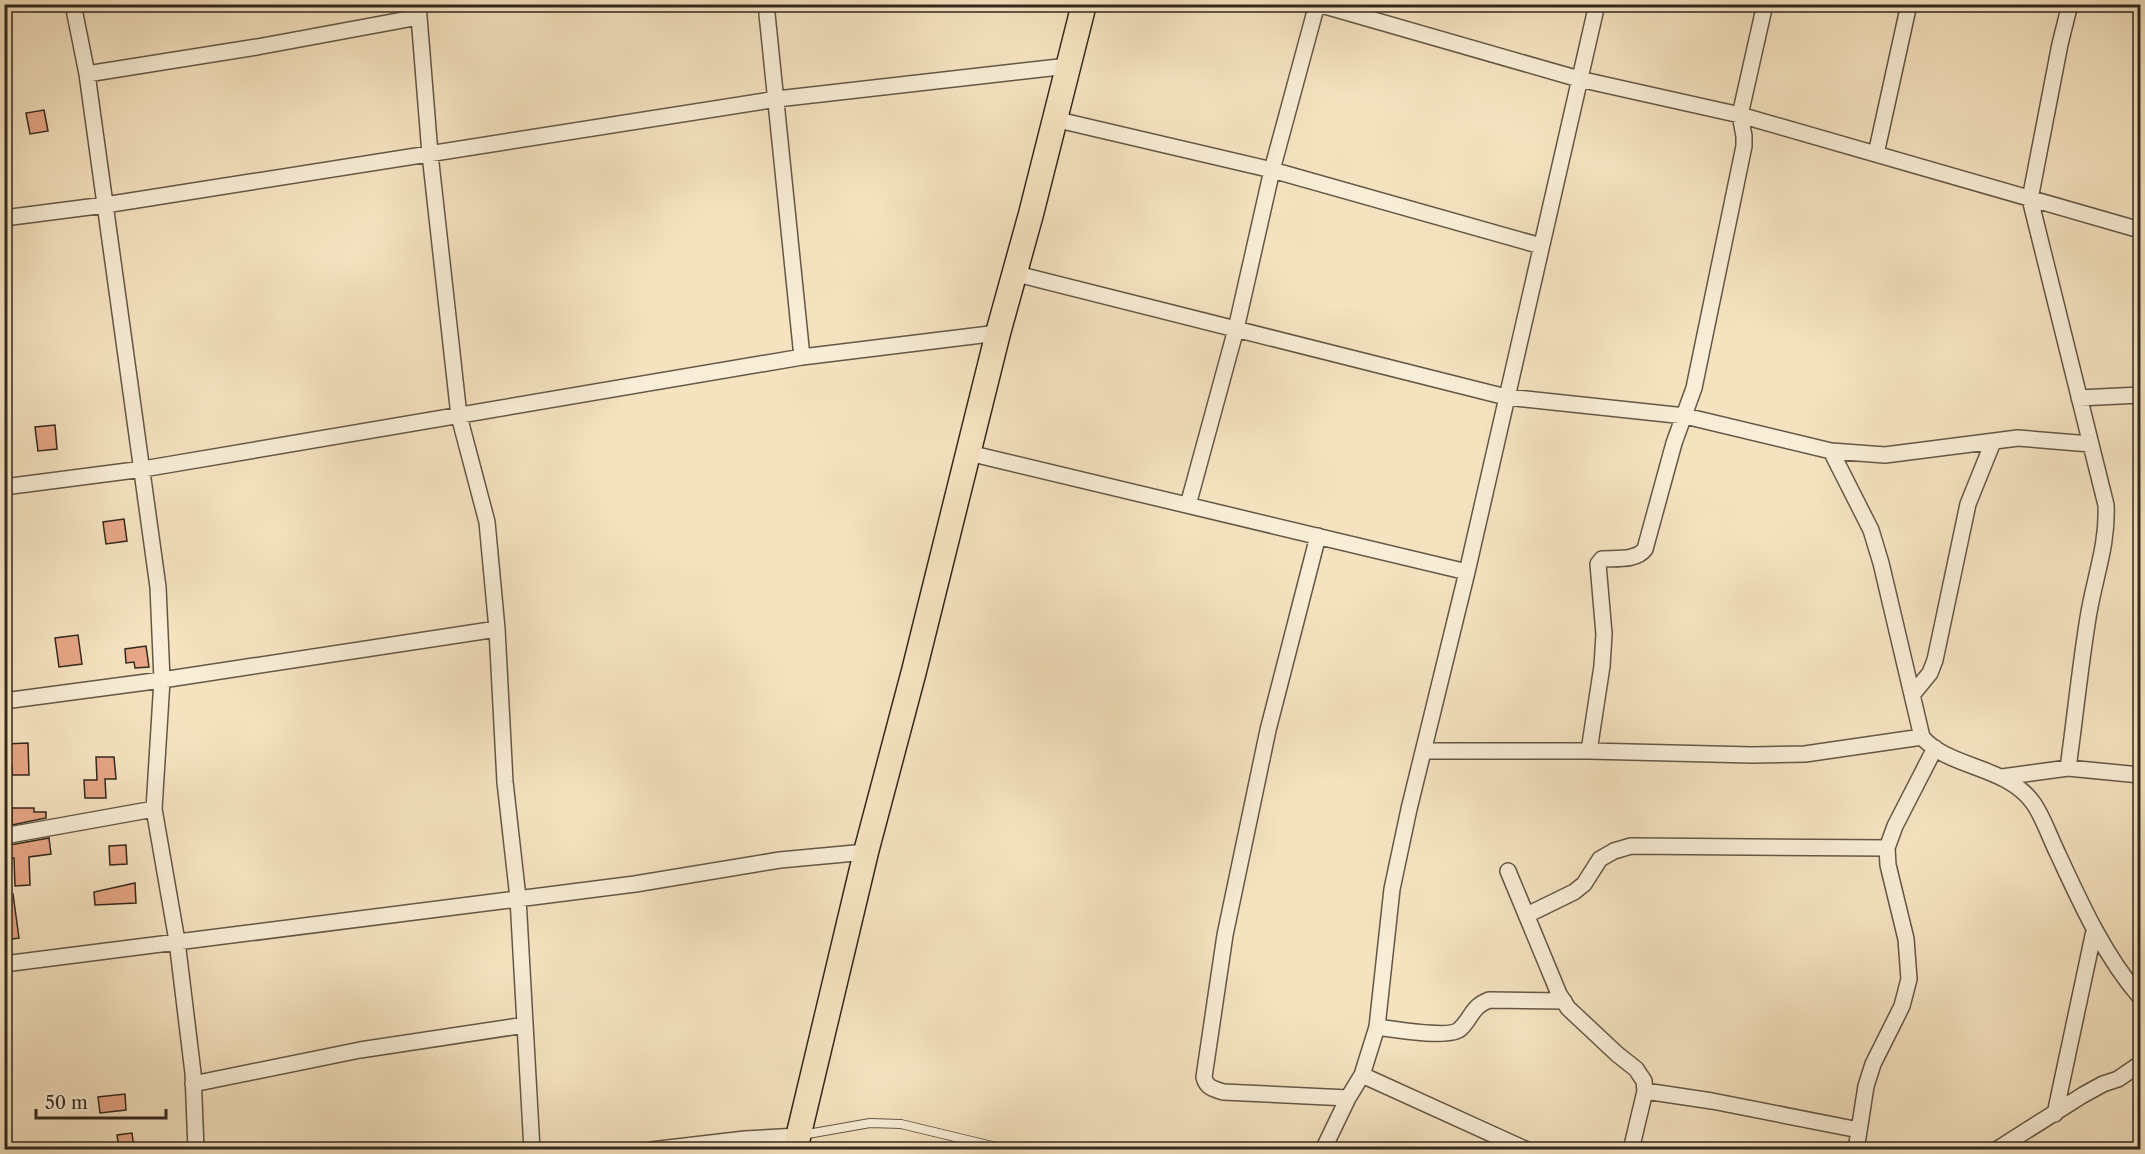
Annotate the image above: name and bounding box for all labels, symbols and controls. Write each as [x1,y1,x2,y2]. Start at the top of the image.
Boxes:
scale bar [36,1082,166,1120]
text: 50 m [45,1092,88,1114]

